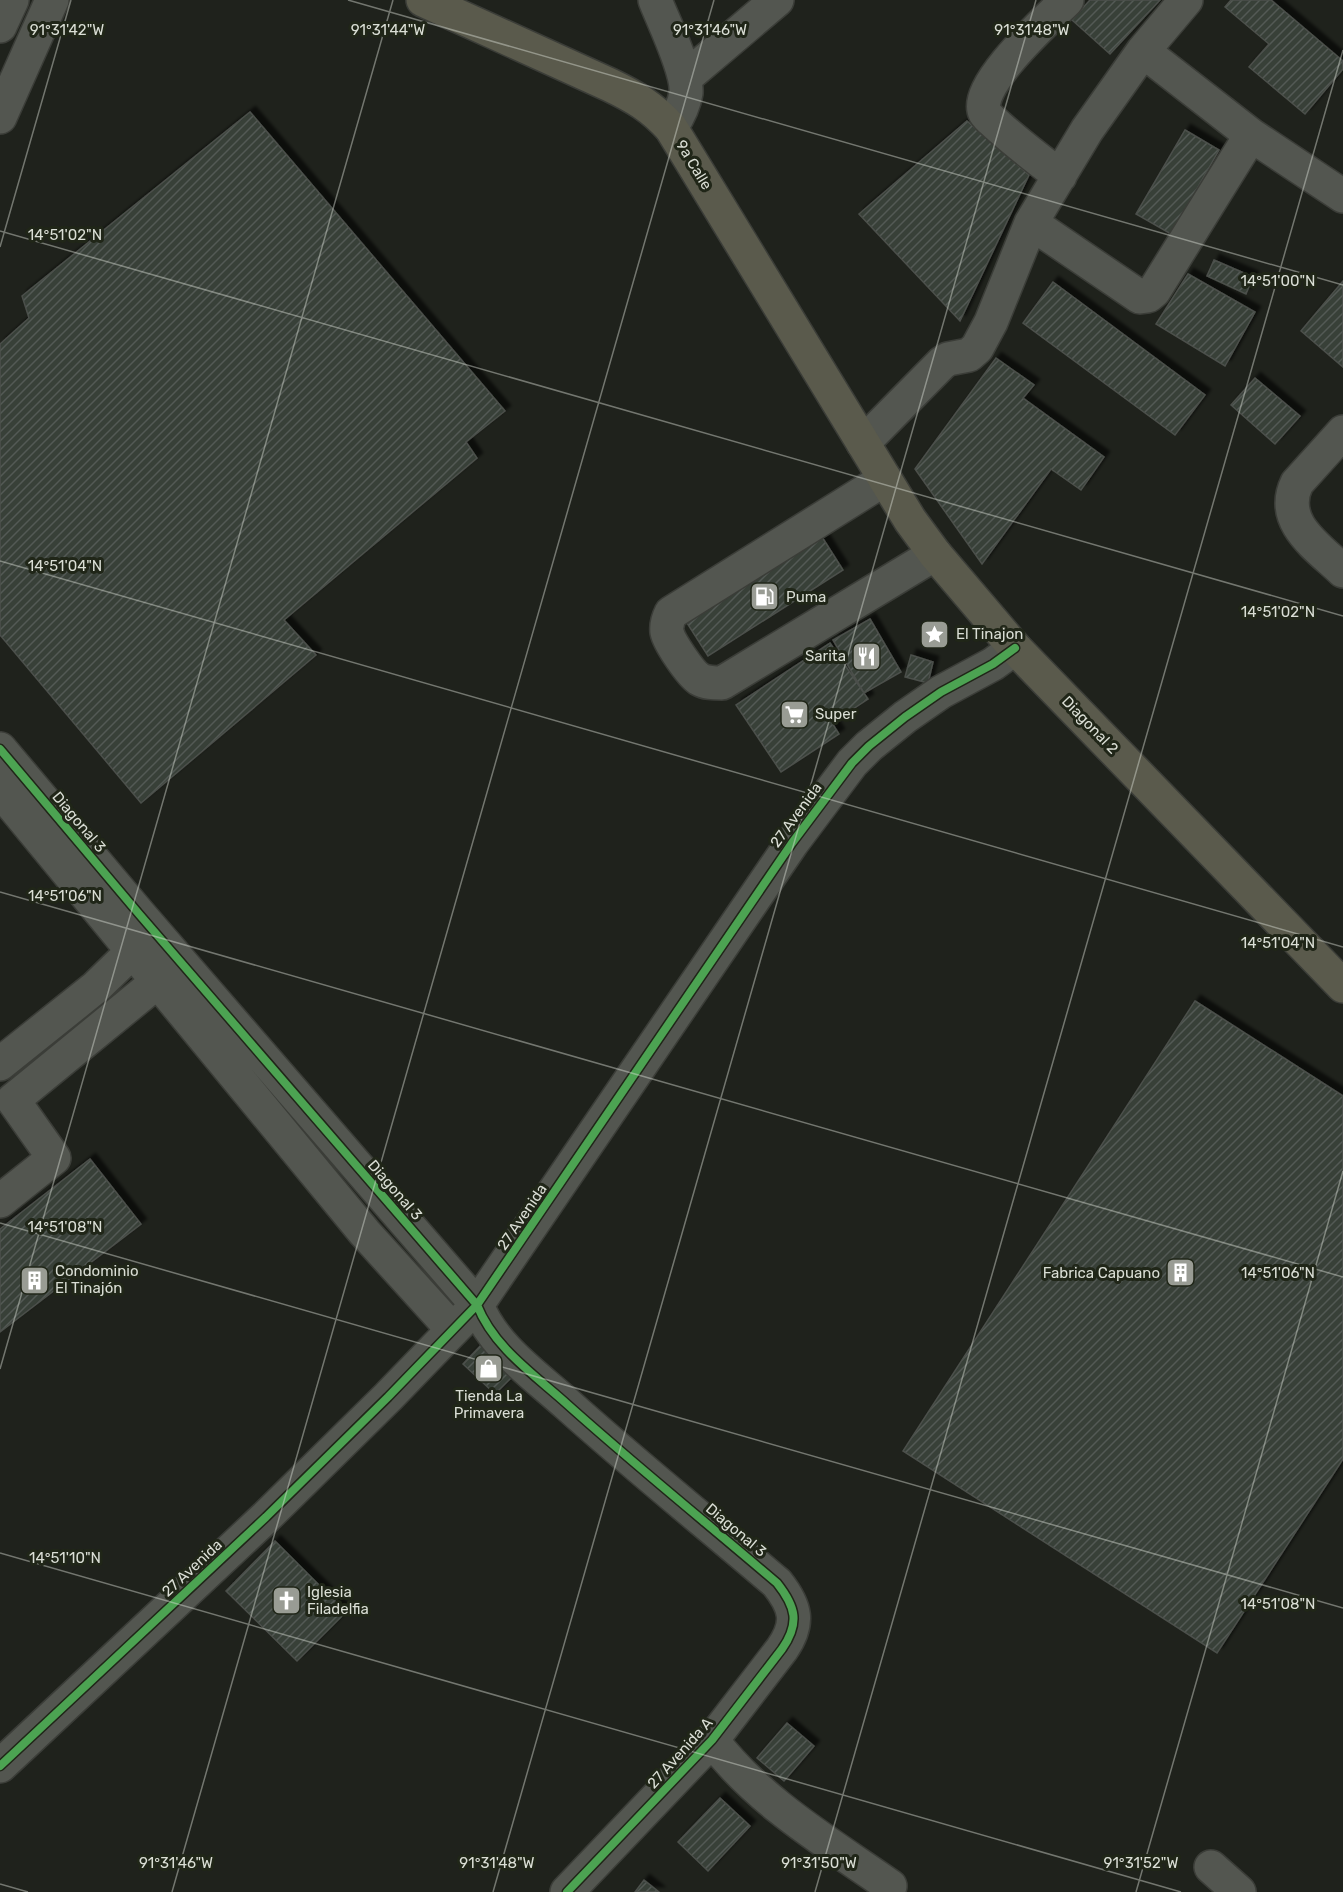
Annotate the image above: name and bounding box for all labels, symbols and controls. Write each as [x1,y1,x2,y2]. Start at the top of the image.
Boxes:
text: 91°31'42"W [30,21,104,39]
text: 91°31'44"W [351,21,425,39]
text: 91°31'46"W [673,21,747,39]
text: 91°31'48"W [994,21,1070,39]
street label: 9a Calle [672,137,716,193]
text: 14°51'02"N [28,226,102,244]
text: 14°51'00"N [1240,272,1316,290]
text: 14°51'04"N [28,557,102,575]
fuel station icon: Puma [749,581,781,613]
place label: Puma [786,588,826,606]
text: 14°51'02"N [1241,603,1315,621]
place icon: El Tinajon [919,618,951,650]
place label: El Tinajon [956,625,1023,643]
restaurant icon: Sarita [851,640,883,672]
place label: Sarita [805,647,846,665]
street label: Diagonal 2 [1058,692,1122,758]
supermarket icon: Super [778,698,810,730]
place label: Super [815,705,857,723]
street label: 27 Avenida [766,779,826,851]
street label: Diagonal 3 [48,788,110,856]
text: 14°51'06"N [28,887,102,905]
text: 14°51'04"N [1241,934,1315,952]
street label: Diagonal 3 [364,1156,426,1224]
street label: 27 Avenida [493,1181,551,1253]
text: 14°51'08"N [27,1218,103,1236]
building icon: Fabrica Capuano [1165,1257,1197,1289]
place label: Condominio El Tinajón [55,1262,139,1297]
building icon: Condominio El Tinajón [18,1264,50,1296]
place label: Fabrica Capuano [1043,1264,1160,1282]
text: 14°51'06"N [1241,1264,1315,1282]
shop icon: Tienda La Primavera [473,1353,505,1385]
place label: Tienda La Primavera [454,1387,524,1422]
street label: Diagonal 3 [702,1499,770,1561]
street label: 27 Avenida [158,1536,226,1600]
text: 14°51'10"N [29,1549,101,1567]
place label: Iglesia Filadelfia [307,1583,369,1618]
church icon: Iglesia Filadelfia [270,1585,302,1617]
text: 14°51'08"N [1240,1595,1316,1613]
street label: 27 Avenida A [644,1714,716,1792]
text: 91°31'46"W [139,1854,213,1872]
text: 91°31'48"W [459,1854,535,1872]
text: 91°31'50"W [781,1854,857,1872]
text: 91°31'52"W [1104,1854,1178,1872]

